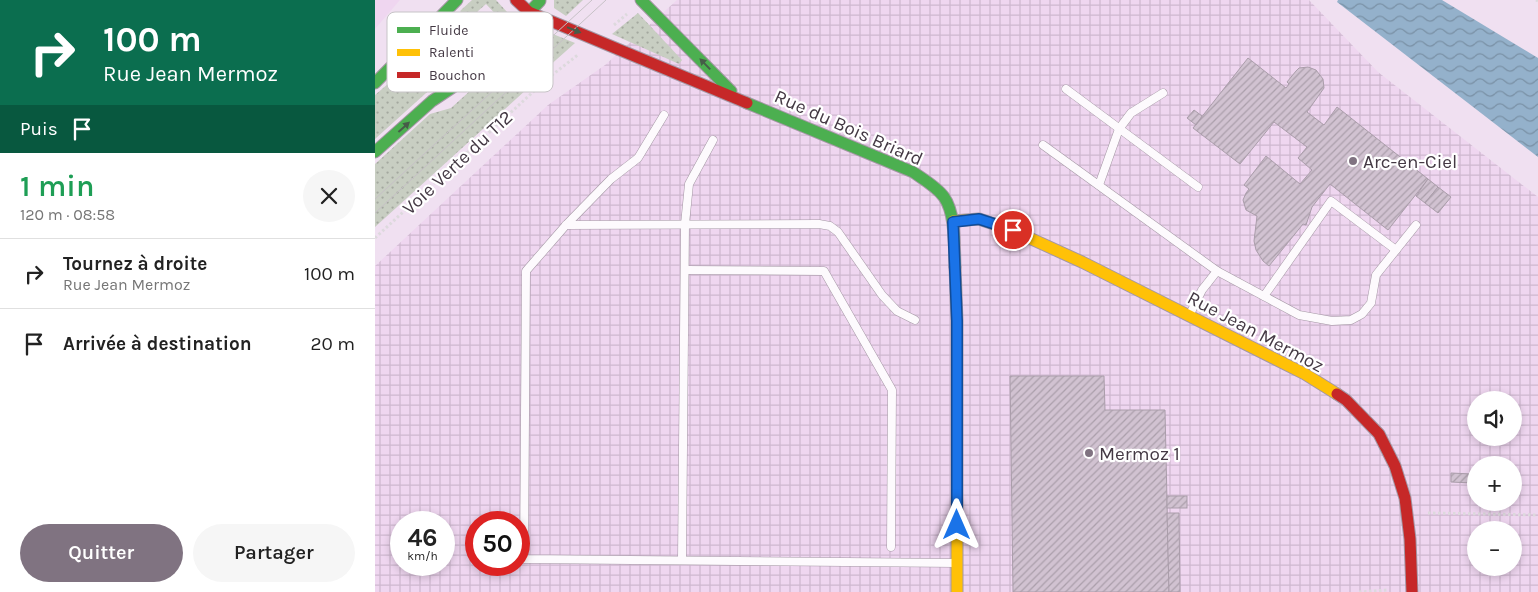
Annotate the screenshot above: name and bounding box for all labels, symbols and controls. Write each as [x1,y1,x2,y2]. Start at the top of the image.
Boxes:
legend [387,12,553,92]
text: 100 m [103,19,202,60]
icon: right [20,20,85,85]
text: Fluide [429,22,468,39]
one-way arrow [567,27,581,35]
text: Ralenti [429,44,474,61]
one-way arrow [699,58,711,70]
text: Rue Jean Mermoz [103,61,278,87]
text: Bouchon [429,67,486,84]
street label: Rue du Bois Briard [771,85,926,170]
street label: Voie Verte du T12 [398,106,517,219]
icon: arrive [68,115,96,143]
text: Puis [20,118,58,140]
one-way arrow [397,121,409,133]
place label: Arc-en-Ciel [1363,151,1457,173]
marker: Arc-en-Ciel [1347,155,1359,167]
text: 1 min [20,168,94,204]
button: close [303,170,355,222]
text: 120 m · 08:58 [20,205,115,224]
pin [992,209,1034,251]
icon: arrive [999,216,1027,244]
text: Tournez à droite [63,253,207,275]
icon: right [20,260,48,288]
text: 100 m [304,263,355,285]
text: Rue Jean Mermoz [63,275,190,294]
street label: Rue Jean Mermoz [1184,287,1327,377]
icon: arrive [20,330,48,358]
text: Arrivée à destination [63,333,252,355]
text: 20 m [310,333,355,355]
map controls [1467,391,1522,576]
button: sound [1467,391,1522,446]
place label: Mermoz 1 [1099,443,1180,465]
marker: Mermoz 1 [1083,447,1095,459]
button: + [1467,456,1522,511]
position arrow [930,498,982,550]
speed limit sign: 50 [465,511,530,576]
button: − [1467,521,1522,576]
text: 46 [407,523,438,552]
button: Quitter [20,524,183,582]
button: Partager [193,524,355,582]
text: km/h [407,549,438,563]

